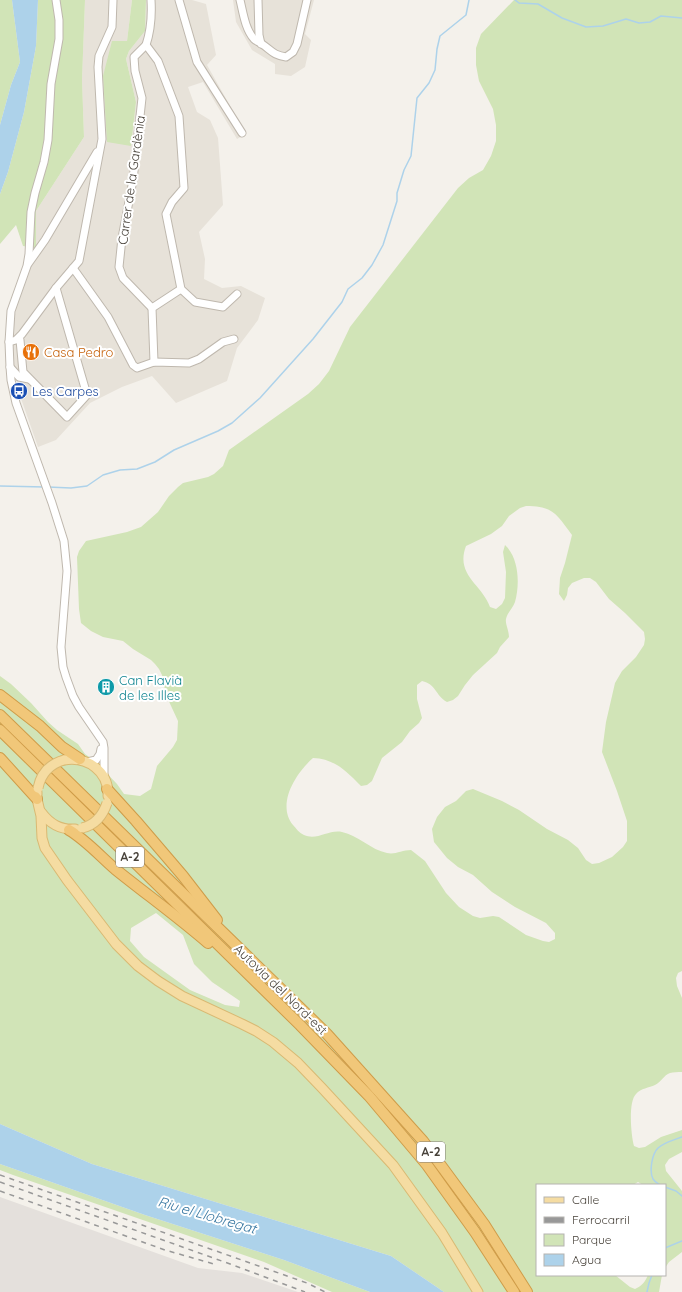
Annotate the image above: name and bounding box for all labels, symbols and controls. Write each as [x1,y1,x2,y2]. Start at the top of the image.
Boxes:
street label: Carrer de la Gardènia [114,114,148,246]
restaurant icon: Casa Pedro [21,342,41,362]
place label: Casa Pedro [44,344,114,360]
bus stop icon: Les Carpes [9,381,29,401]
place label: Les Carpes [32,383,99,399]
place label: Can Flavià de les Illes [119,672,182,703]
building icon: Can Flavià de les Illes [96,677,116,697]
road number: A-2 [116,847,144,867]
street label: Autovia del Nord-est [231,940,331,1038]
road number: A-2 [417,1142,445,1162]
legend [536,1184,666,1276]
water label: Riu el Llobregat [156,1192,260,1238]
text: Calle [572,1192,600,1207]
text: Ferrocarril [572,1212,630,1227]
text: Parque [572,1232,612,1247]
text: Agua [572,1252,601,1267]

